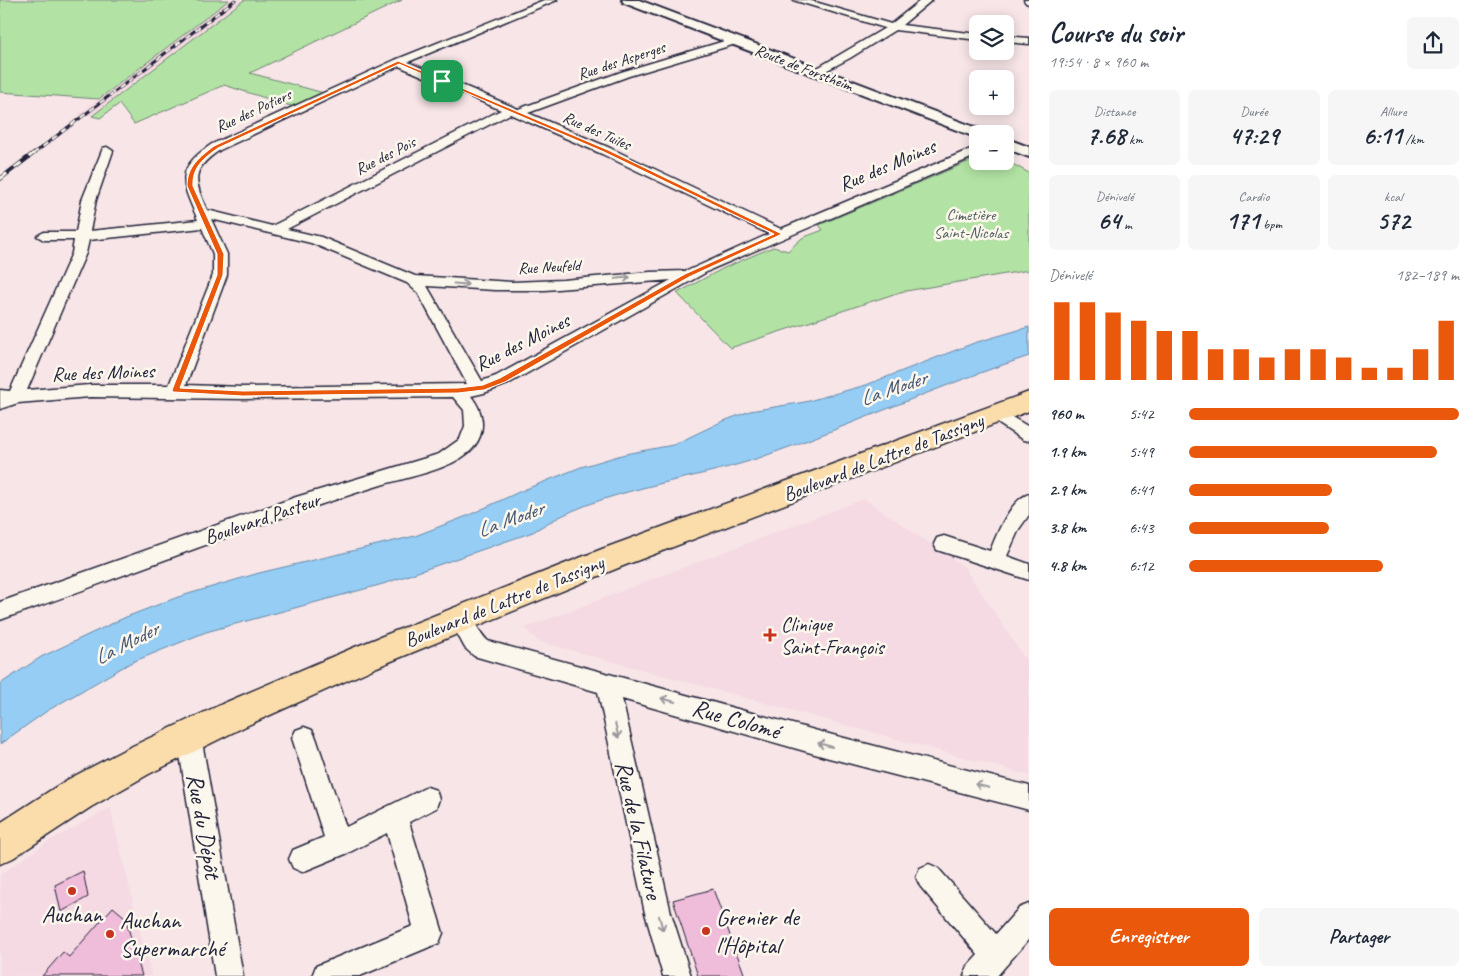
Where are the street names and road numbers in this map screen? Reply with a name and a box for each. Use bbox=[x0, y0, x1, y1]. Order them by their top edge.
street label: Rue des Asperges bbox=[575, 37, 669, 84]
street label: Route de Forstheim bbox=[752, 40, 857, 97]
street label: Rue des Potiers bbox=[212, 84, 296, 137]
street label: Rue des Tuiles bbox=[560, 107, 635, 155]
street label: Rue des Pois bbox=[352, 132, 420, 180]
street label: Rue des Moines bbox=[835, 133, 941, 197]
street label: Rue Neufeld bbox=[517, 255, 583, 279]
street label: Rue des Moines bbox=[471, 307, 575, 377]
street label: Rue des Moines bbox=[51, 358, 157, 387]
street label: Boulevard de Lattre de Tassigny bbox=[779, 407, 988, 507]
street label: Boulevard Pasteur bbox=[201, 486, 325, 550]
street label: Boulevard de Lattre de Tassigny bbox=[401, 550, 609, 653]
street label: Rue Colomé bbox=[689, 692, 787, 747]
street label: Rue de la Filature bbox=[609, 758, 670, 904]
street label: Rue du Dépôt bbox=[180, 771, 228, 883]

